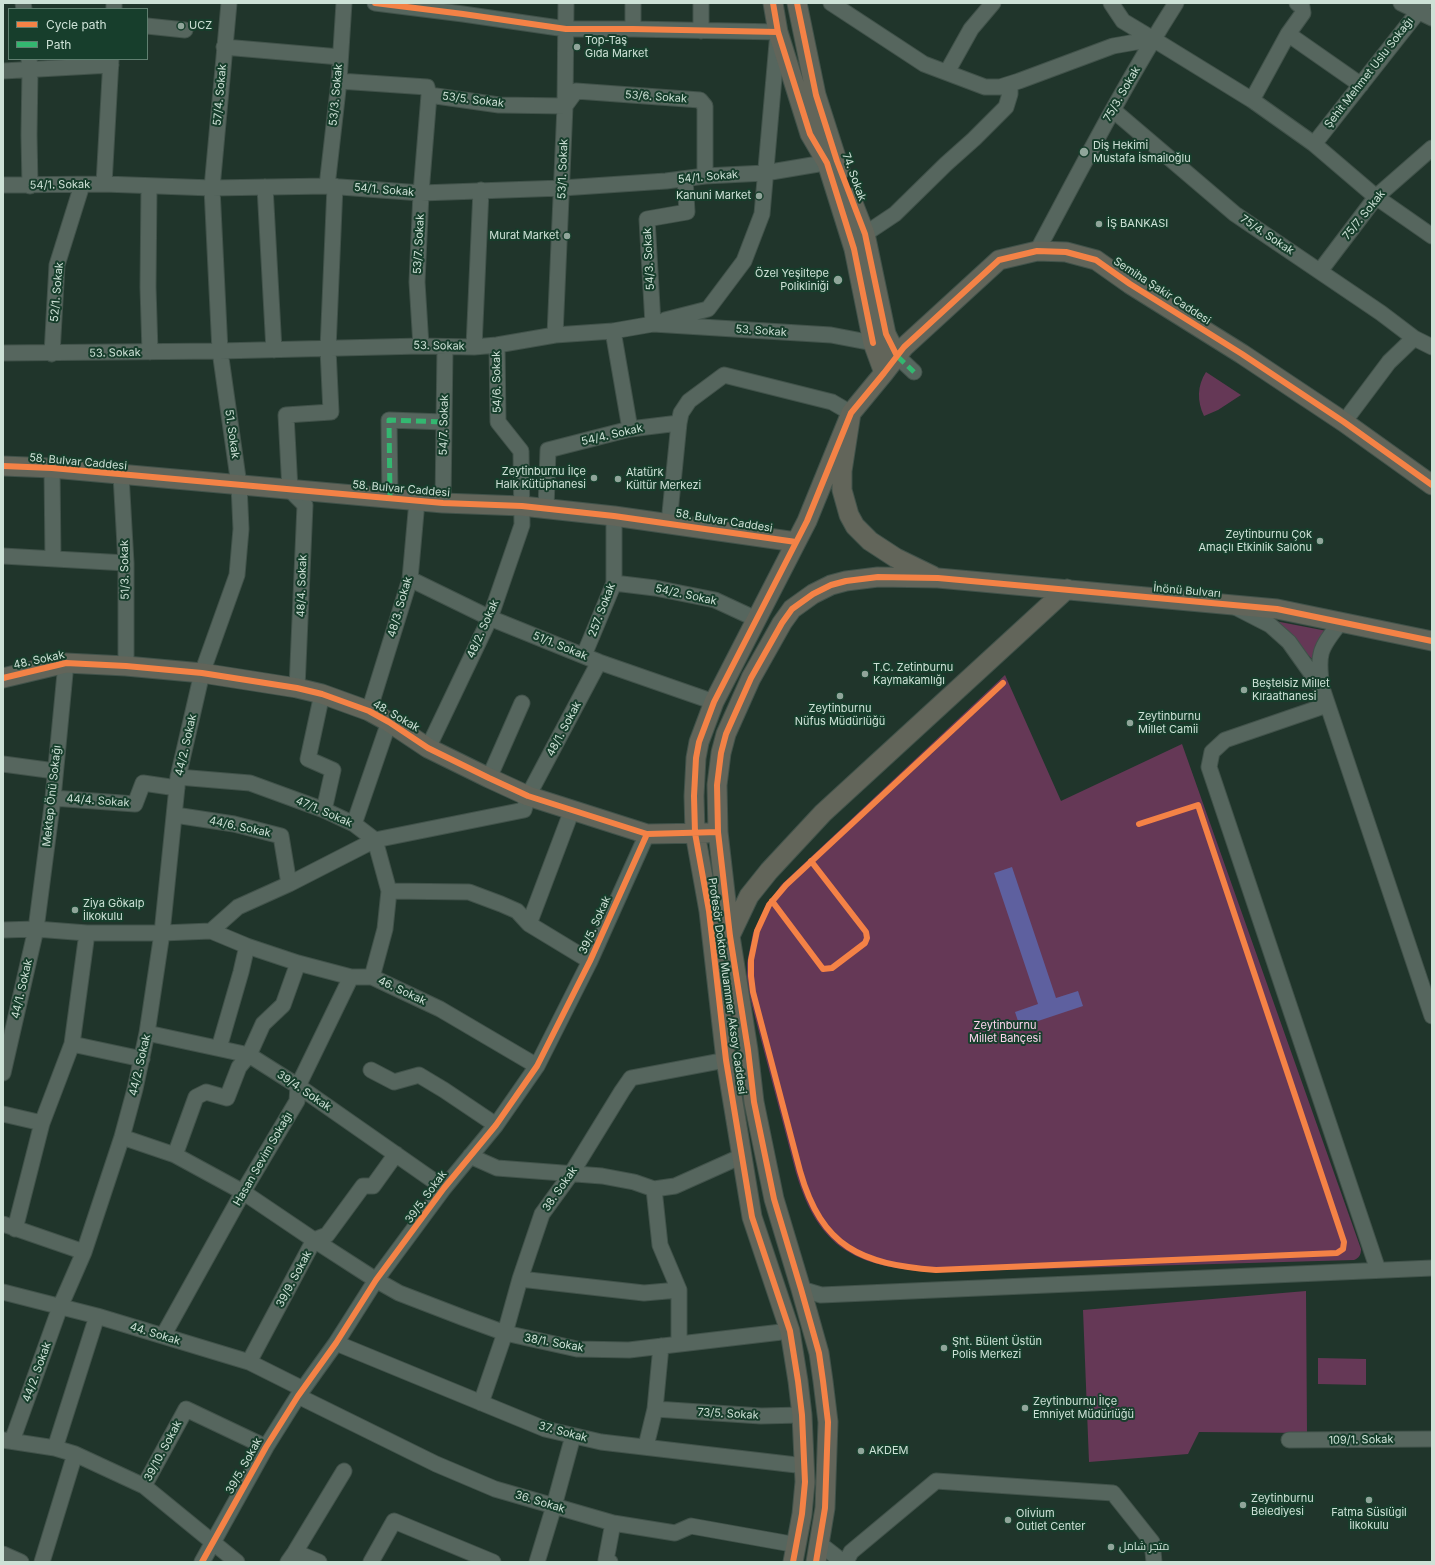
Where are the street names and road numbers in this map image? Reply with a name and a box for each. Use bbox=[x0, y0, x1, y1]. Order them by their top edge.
street label: Şehit Mehmet Uslu Sokağı bbox=[1322, 15, 1416, 131]
street label: 53/3. Sokak bbox=[327, 63, 345, 127]
street label: 57/4. Sokak bbox=[211, 64, 229, 126]
street label: 75/3. Sokak bbox=[1101, 64, 1143, 124]
street label: 53/6. Sokak bbox=[625, 88, 687, 106]
street label: 53/5. Sokak bbox=[441, 90, 505, 110]
street label: 53/1. Sokak bbox=[555, 139, 571, 199]
street label: 74. Sokak bbox=[839, 151, 869, 203]
street label: 54/1. Sokak bbox=[677, 168, 739, 186]
street label: 54/1. Sokak bbox=[30, 178, 90, 192]
street label: 54/1. Sokak bbox=[353, 181, 415, 199]
street label: 75/7. Sokak bbox=[1340, 188, 1388, 242]
street label: 75/4. Sokak bbox=[1238, 212, 1296, 258]
street label: 53/7. Sokak bbox=[411, 213, 427, 275]
street label: 54/3. Sokak bbox=[641, 227, 657, 291]
street label: Semiha Şakir Caddesi bbox=[1111, 255, 1213, 327]
street label: 52/1. Sokak bbox=[48, 262, 66, 322]
street label: 53. Sokak bbox=[735, 323, 787, 339]
street label: 53. Sokak bbox=[413, 339, 465, 353]
street label: 53. Sokak bbox=[89, 346, 141, 360]
street label: 54/6. Sokak bbox=[490, 351, 504, 413]
street label: 54/7. Sokak bbox=[437, 395, 451, 455]
street label: 51. Sokak bbox=[222, 409, 242, 459]
street label: 54/4. Sokak bbox=[580, 422, 644, 448]
street label: 58. Bulvar Caddesi bbox=[29, 451, 127, 473]
street label: 58. Bulvar Caddesi bbox=[352, 478, 450, 500]
street label: 58. Bulvar Caddesi bbox=[675, 507, 773, 535]
street label: 51/3. Sokak bbox=[118, 540, 132, 600]
street label: 48/4. Sokak bbox=[294, 554, 310, 618]
street label: 48/3. Sokak bbox=[385, 575, 415, 639]
street label: 257. Sokak bbox=[586, 581, 618, 639]
street label: İnönü Bulvarı bbox=[1153, 581, 1221, 601]
street label: 54/2. Sokak bbox=[654, 582, 718, 608]
street label: 48/2. Sokak bbox=[464, 598, 502, 660]
street label: 51/1. Sokak bbox=[531, 629, 589, 663]
street label: 48. Sokak bbox=[12, 648, 66, 672]
street label: 48. Sokak bbox=[370, 697, 422, 735]
street label: 48/1. Sokak bbox=[544, 699, 584, 759]
street label: 44/2. Sokak bbox=[172, 713, 200, 777]
street label: Mektep Önü Sokağı bbox=[40, 745, 64, 847]
street label: 44/4. Sokak bbox=[66, 792, 130, 810]
street label: 47/1. Sokak bbox=[294, 794, 354, 830]
street label: 44/6. Sokak bbox=[208, 814, 272, 840]
street label: Profesör Doktor Muammer Aksoy Caddesi bbox=[705, 877, 749, 1095]
street label: 39/5. Sokak bbox=[576, 894, 614, 956]
street label: 44/1. Sokak bbox=[9, 958, 35, 1020]
street label: 46. Sokak bbox=[376, 974, 428, 1008]
street label: 44/2. Sokak bbox=[126, 1033, 154, 1097]
street label: 39/4. Sokak bbox=[274, 1068, 334, 1114]
street label: Hasan Sevim Sokağı bbox=[231, 1110, 295, 1208]
street label: 38. Sokak bbox=[540, 1164, 580, 1214]
street label: 39/5. Sokak bbox=[402, 1168, 450, 1226]
street label: 39/9. Sokak bbox=[274, 1248, 314, 1310]
street label: 44. Sokak bbox=[128, 1320, 182, 1348]
street label: 38/1. Sokak bbox=[523, 1331, 585, 1355]
street label: 44/2. Sokak bbox=[20, 1340, 54, 1404]
street label: 73/5. Sokak bbox=[697, 1406, 759, 1422]
street label: 39/10. Sokak bbox=[141, 1418, 185, 1484]
street label: 37. Sokak bbox=[537, 1419, 589, 1445]
street label: 109/1. Sokak bbox=[1328, 1433, 1394, 1447]
street label: 39/5. Sokak bbox=[223, 1436, 265, 1496]
street label: 36. Sokak bbox=[513, 1488, 567, 1516]

